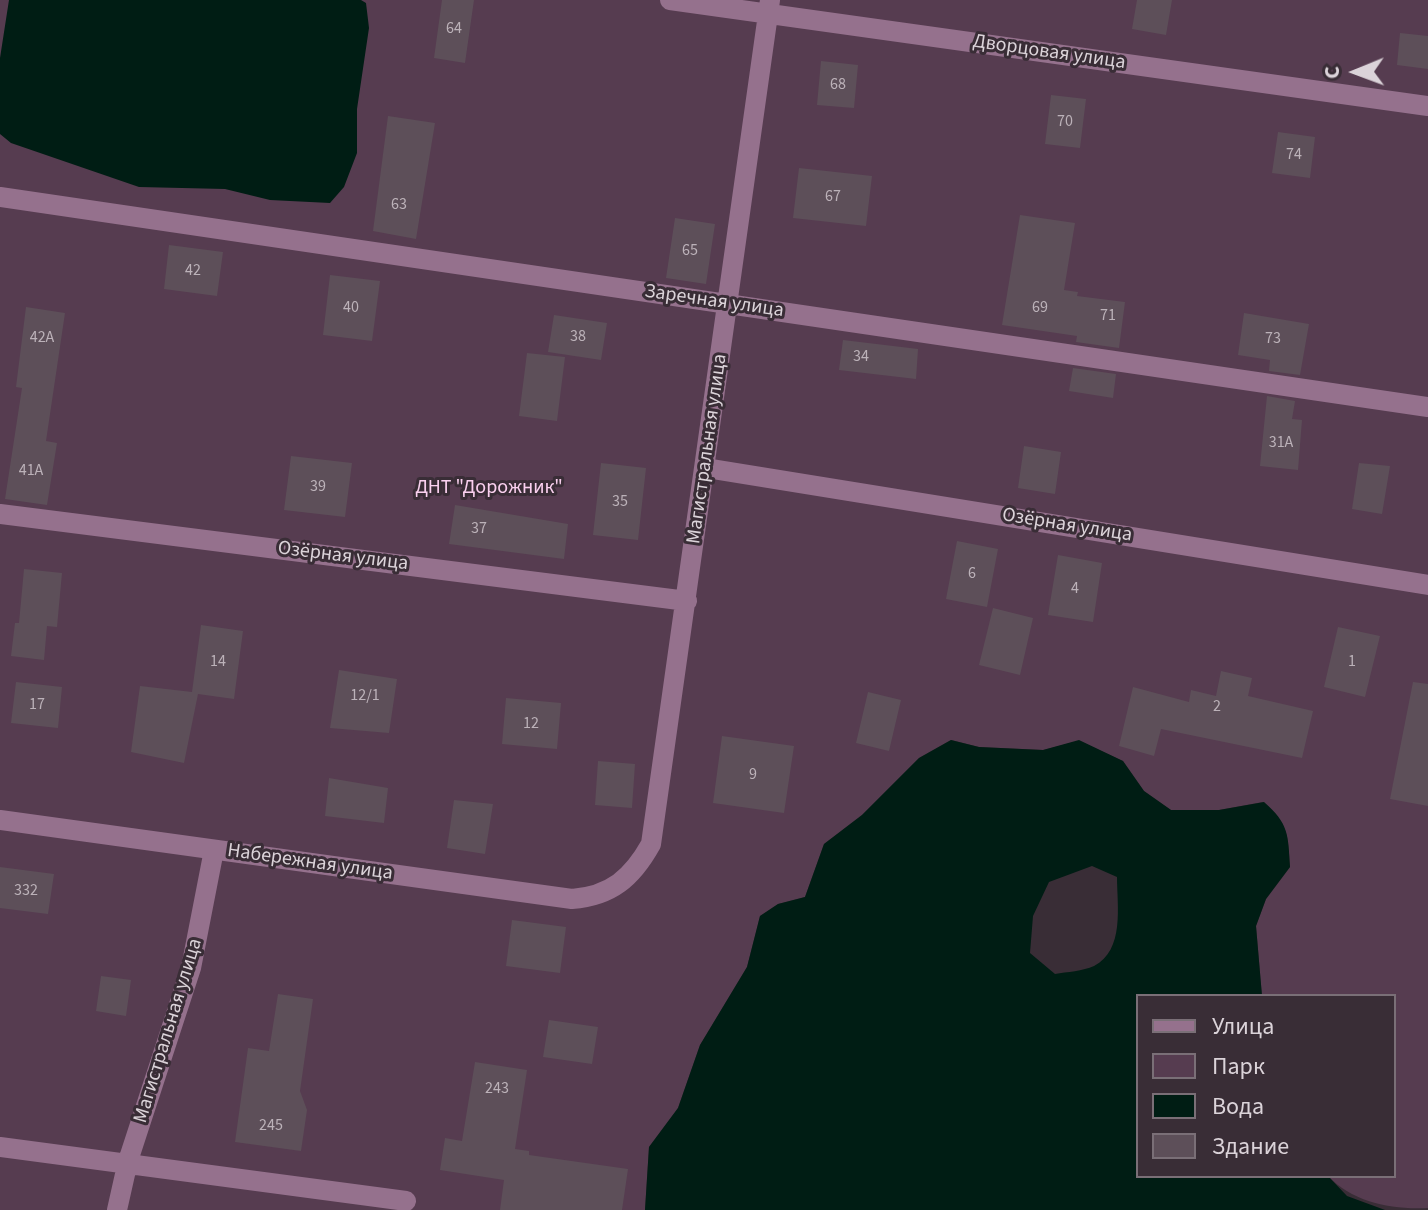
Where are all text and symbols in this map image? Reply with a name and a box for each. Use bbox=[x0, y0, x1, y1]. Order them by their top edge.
house number: 64 bbox=[446, 19, 462, 39]
street label: Дворцовая улица bbox=[971, 30, 1127, 76]
north arrow bbox=[1316, 32, 1396, 112]
text: С bbox=[1316, 66, 1348, 79]
house number: 68 bbox=[830, 75, 846, 95]
house number: 70 bbox=[1057, 112, 1073, 132]
house number: 74 bbox=[1286, 145, 1302, 165]
house number: 67 bbox=[825, 187, 841, 207]
house number: 63 bbox=[391, 195, 407, 215]
house number: 65 bbox=[682, 241, 698, 261]
house number: 42 bbox=[185, 261, 201, 281]
street label: Заречная улица bbox=[643, 280, 785, 324]
house number: 40 bbox=[343, 298, 359, 318]
house number: 69 bbox=[1032, 298, 1048, 318]
house number: 71 bbox=[1100, 306, 1116, 326]
house number: 38 bbox=[570, 327, 586, 347]
house number: 42А bbox=[30, 328, 54, 348]
house number: 73 bbox=[1265, 329, 1281, 349]
house number: 34 bbox=[853, 347, 869, 367]
street label: Магистральная улица bbox=[683, 352, 733, 546]
house number: 31А bbox=[1269, 433, 1293, 453]
house number: 41А bbox=[19, 461, 43, 481]
house number: 39 bbox=[310, 477, 326, 497]
park label: ДНТ "Дорожник" bbox=[415, 477, 563, 501]
house number: 35 bbox=[612, 492, 628, 512]
street label: Озёрная улица bbox=[1000, 504, 1134, 548]
house number: 37 bbox=[471, 519, 487, 539]
street label: Озёрная улица bbox=[276, 537, 410, 577]
house number: 6 bbox=[968, 564, 976, 584]
house number: 4 bbox=[1071, 579, 1079, 599]
house number: 14 bbox=[210, 652, 226, 672]
house number: 1 bbox=[1348, 652, 1356, 672]
house number: 12/1 bbox=[350, 686, 380, 706]
house number: 17 bbox=[29, 695, 45, 715]
house number: 2 bbox=[1213, 697, 1221, 717]
house number: 12 bbox=[523, 714, 539, 734]
house number: 9 bbox=[749, 765, 757, 785]
street label: Набережная улица bbox=[226, 840, 394, 886]
house number: 332 bbox=[14, 881, 38, 901]
street label: Магистральная улица bbox=[130, 936, 208, 1126]
legend bbox=[1136, 994, 1396, 1178]
text: Улица bbox=[1212, 1009, 1274, 1044]
text: Парк bbox=[1212, 1049, 1265, 1084]
house number: 243 bbox=[485, 1079, 509, 1099]
text: Вода bbox=[1212, 1089, 1264, 1124]
house number: 245 bbox=[259, 1116, 283, 1136]
text: Здание bbox=[1212, 1129, 1289, 1164]

